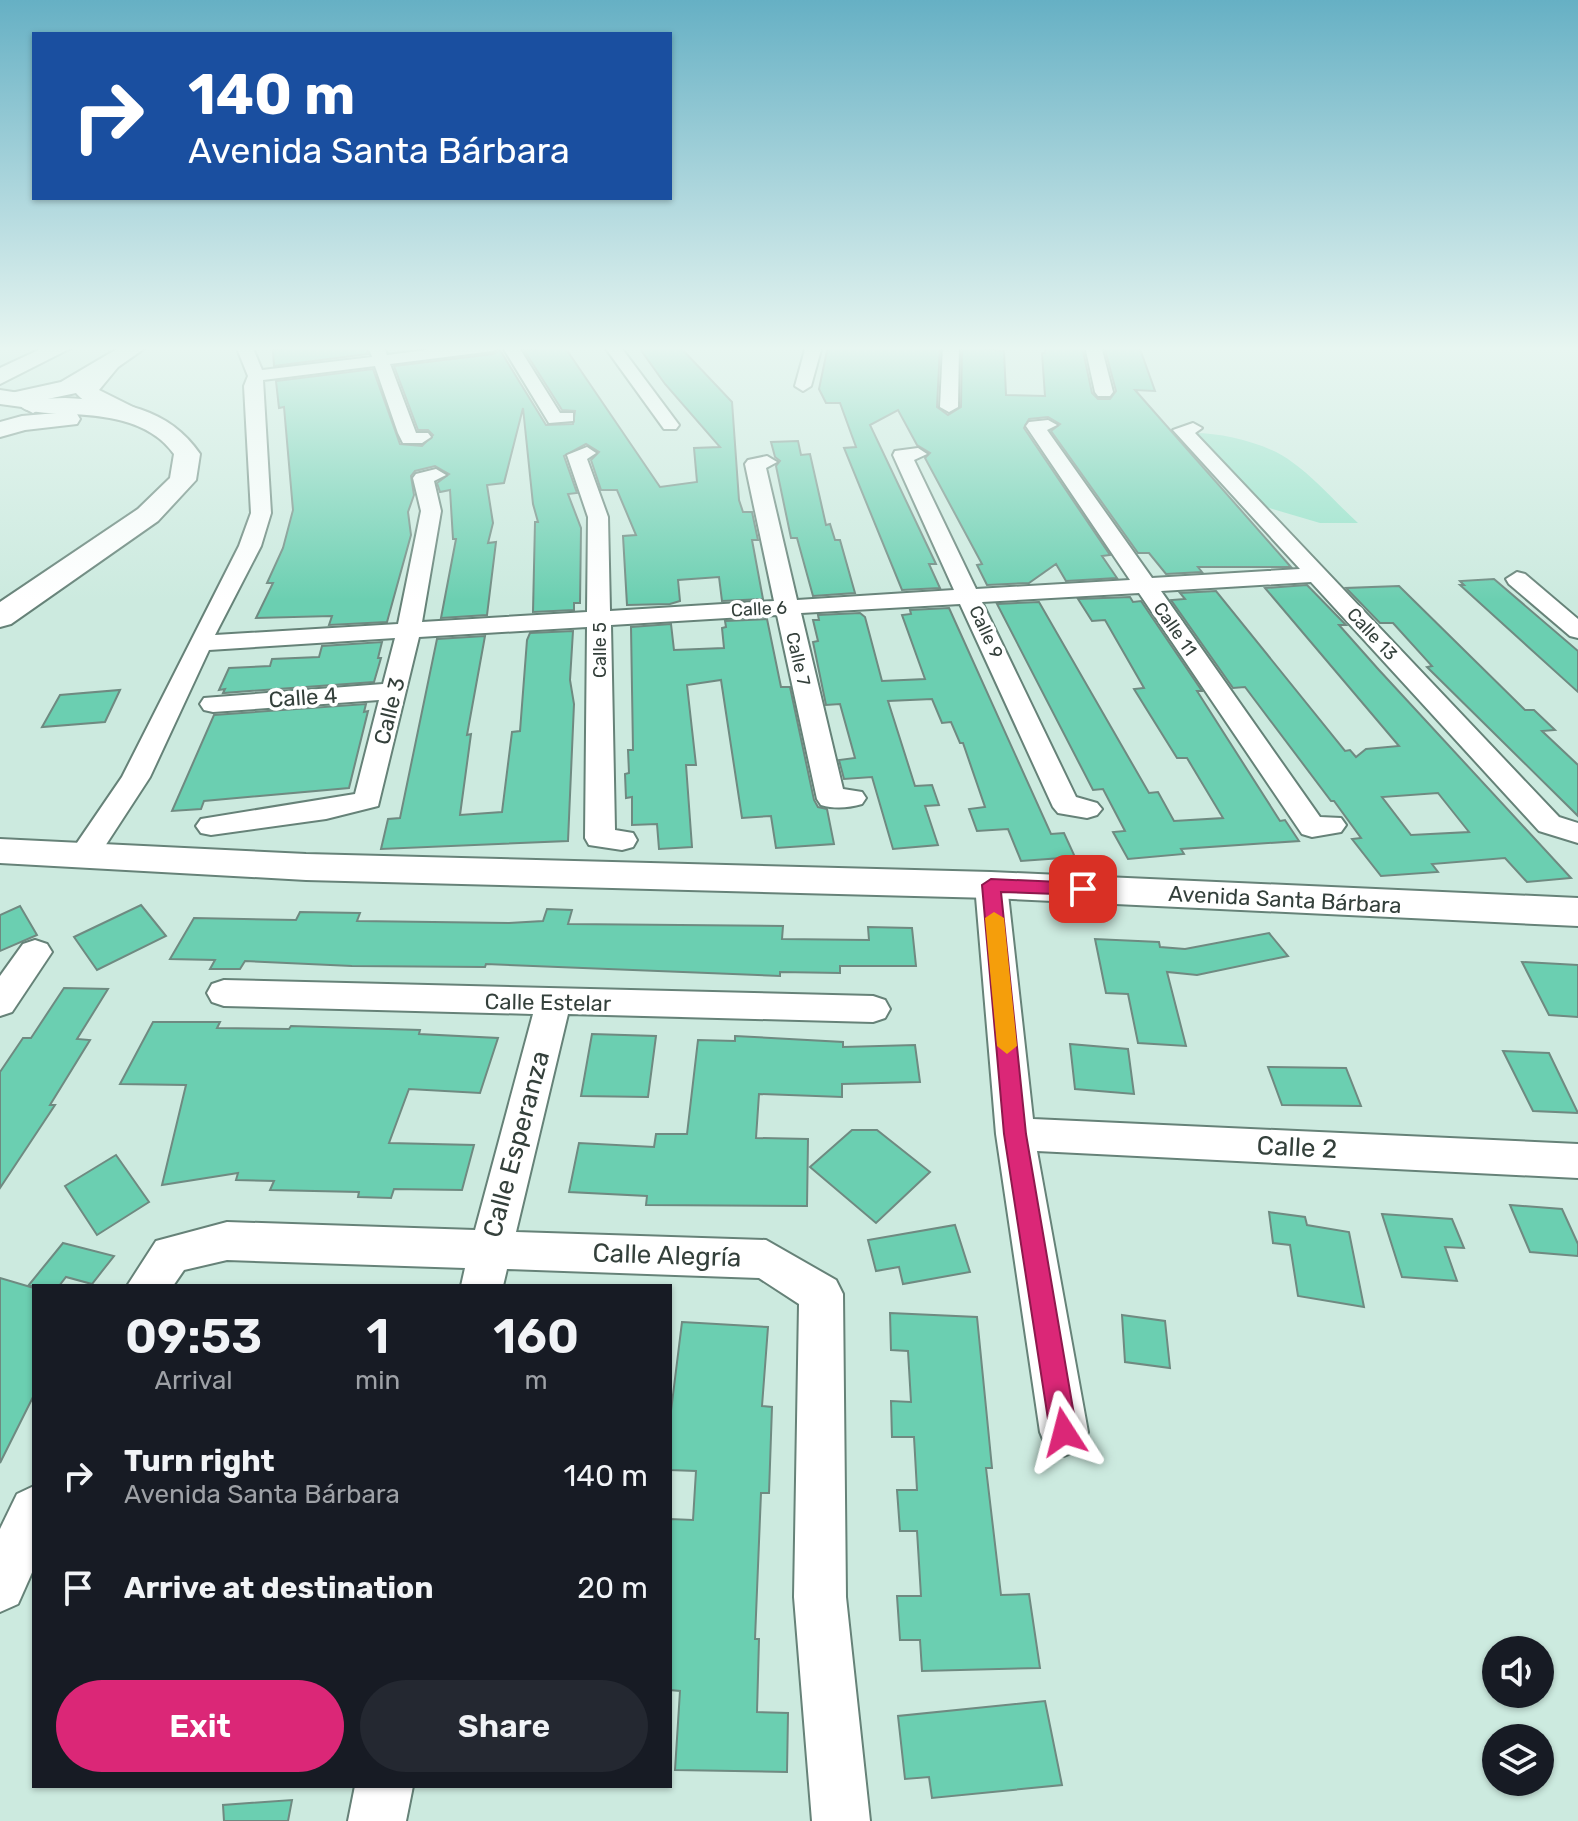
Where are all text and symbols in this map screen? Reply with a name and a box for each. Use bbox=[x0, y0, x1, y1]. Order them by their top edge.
text: 140 m bbox=[188, 62, 355, 128]
icon: right bbox=[56, 64, 160, 168]
text: Avenida Santa Bárbara bbox=[188, 129, 570, 172]
street label: Calle 6 bbox=[730, 597, 788, 621]
street label: Calle 11 bbox=[1149, 598, 1201, 660]
street label: Calle 9 bbox=[964, 602, 1008, 662]
street label: Calle 13 bbox=[1342, 603, 1402, 665]
street label: Calle 5 bbox=[589, 622, 611, 678]
street label: Calle 7 bbox=[781, 630, 815, 688]
street label: Calle 3 bbox=[368, 675, 411, 748]
street label: Calle 4 bbox=[268, 682, 338, 713]
pin bbox=[1049, 855, 1117, 923]
icon: arrive bbox=[1061, 867, 1105, 911]
street label: Avenida Santa Bárbara bbox=[1168, 880, 1402, 919]
street label: Calle Estelar bbox=[485, 988, 612, 1017]
street label: Calle Esperanza bbox=[477, 1048, 556, 1241]
street label: Calle 2 bbox=[1256, 1130, 1338, 1165]
street label: Calle Alegría bbox=[592, 1237, 742, 1274]
text: 09:53 bbox=[125, 1308, 262, 1365]
text: 1 bbox=[366, 1308, 389, 1365]
text: 160 bbox=[493, 1308, 579, 1365]
text: Arrival bbox=[155, 1365, 233, 1396]
text: min bbox=[355, 1365, 400, 1396]
text: m bbox=[525, 1365, 548, 1396]
position arrow bbox=[1022, 1390, 1106, 1474]
text: Turn right bbox=[124, 1443, 275, 1479]
icon: right bbox=[56, 1454, 100, 1498]
text: 140 m bbox=[563, 1458, 648, 1494]
text: Avenida Santa Bárbara bbox=[124, 1479, 400, 1510]
icon: arrive bbox=[56, 1566, 100, 1610]
text: Arrive at destination bbox=[124, 1570, 434, 1606]
text: 20 m bbox=[577, 1570, 648, 1606]
map controls bbox=[1482, 1636, 1554, 1796]
button: sound bbox=[1482, 1636, 1554, 1708]
button: Exit bbox=[56, 1680, 344, 1772]
button: Share bbox=[360, 1680, 648, 1772]
button: layers bbox=[1482, 1724, 1554, 1796]

